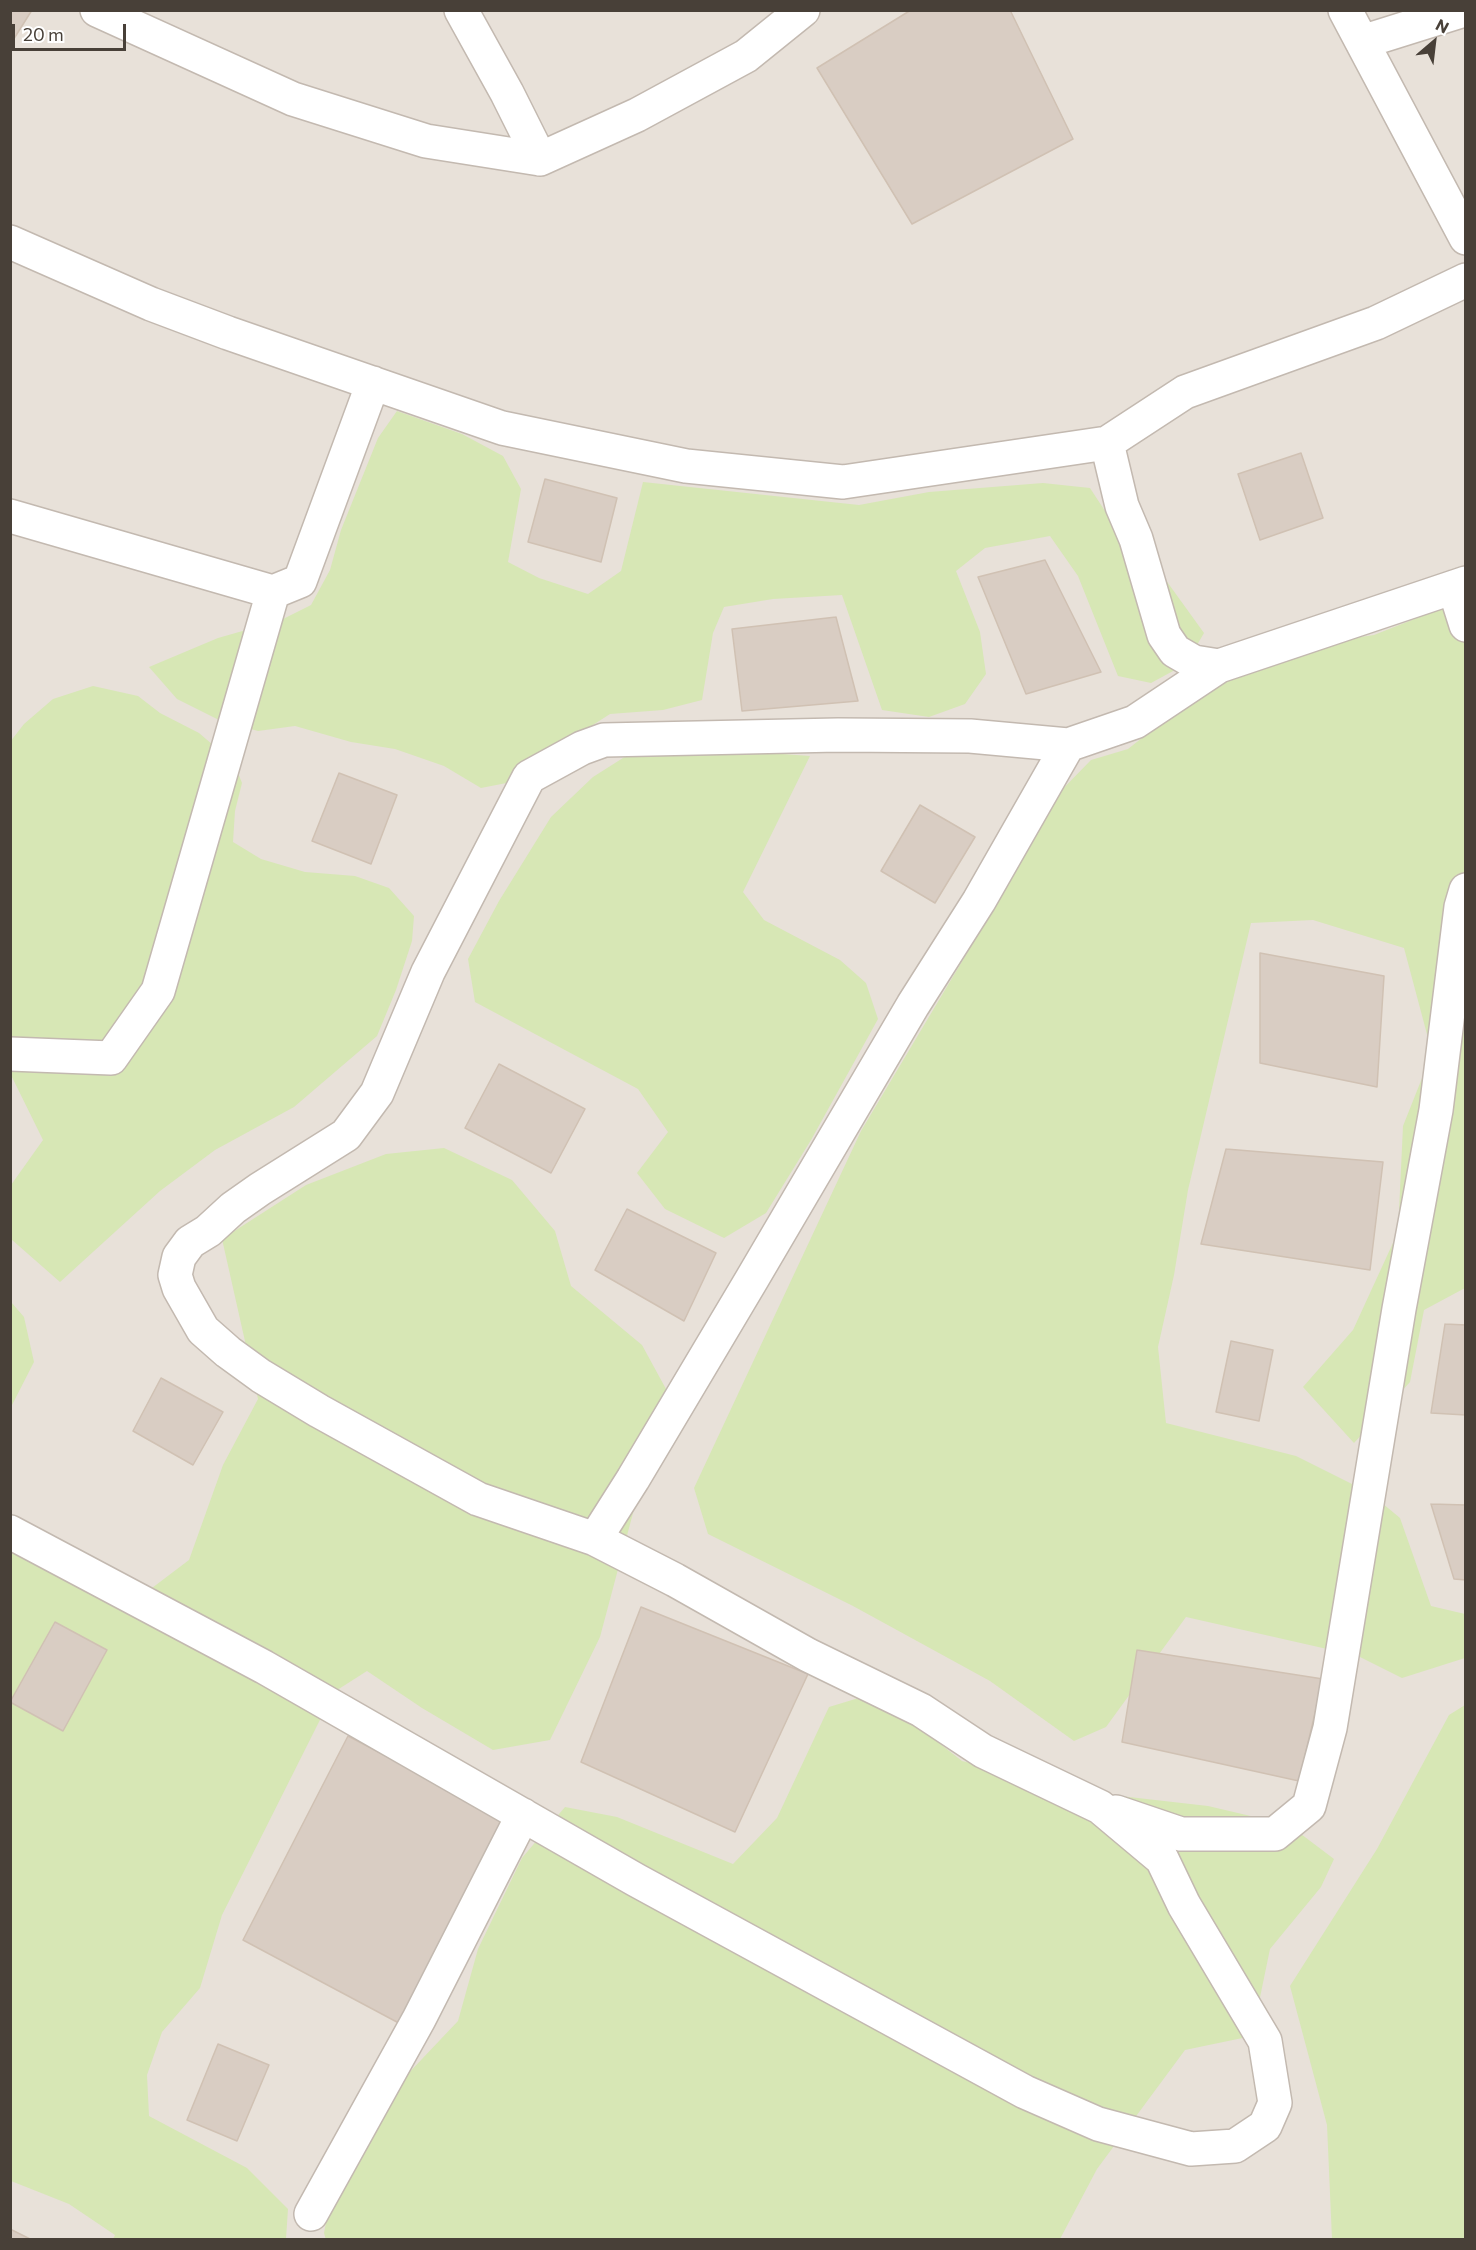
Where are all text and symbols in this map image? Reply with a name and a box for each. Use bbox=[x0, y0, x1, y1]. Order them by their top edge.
scale bar bbox=[15, 12, 129, 50]
north arrow bbox=[1404, 12, 1464, 72]
text: N bbox=[1433, 14, 1452, 37]
text: 20 m bbox=[23, 23, 64, 45]

